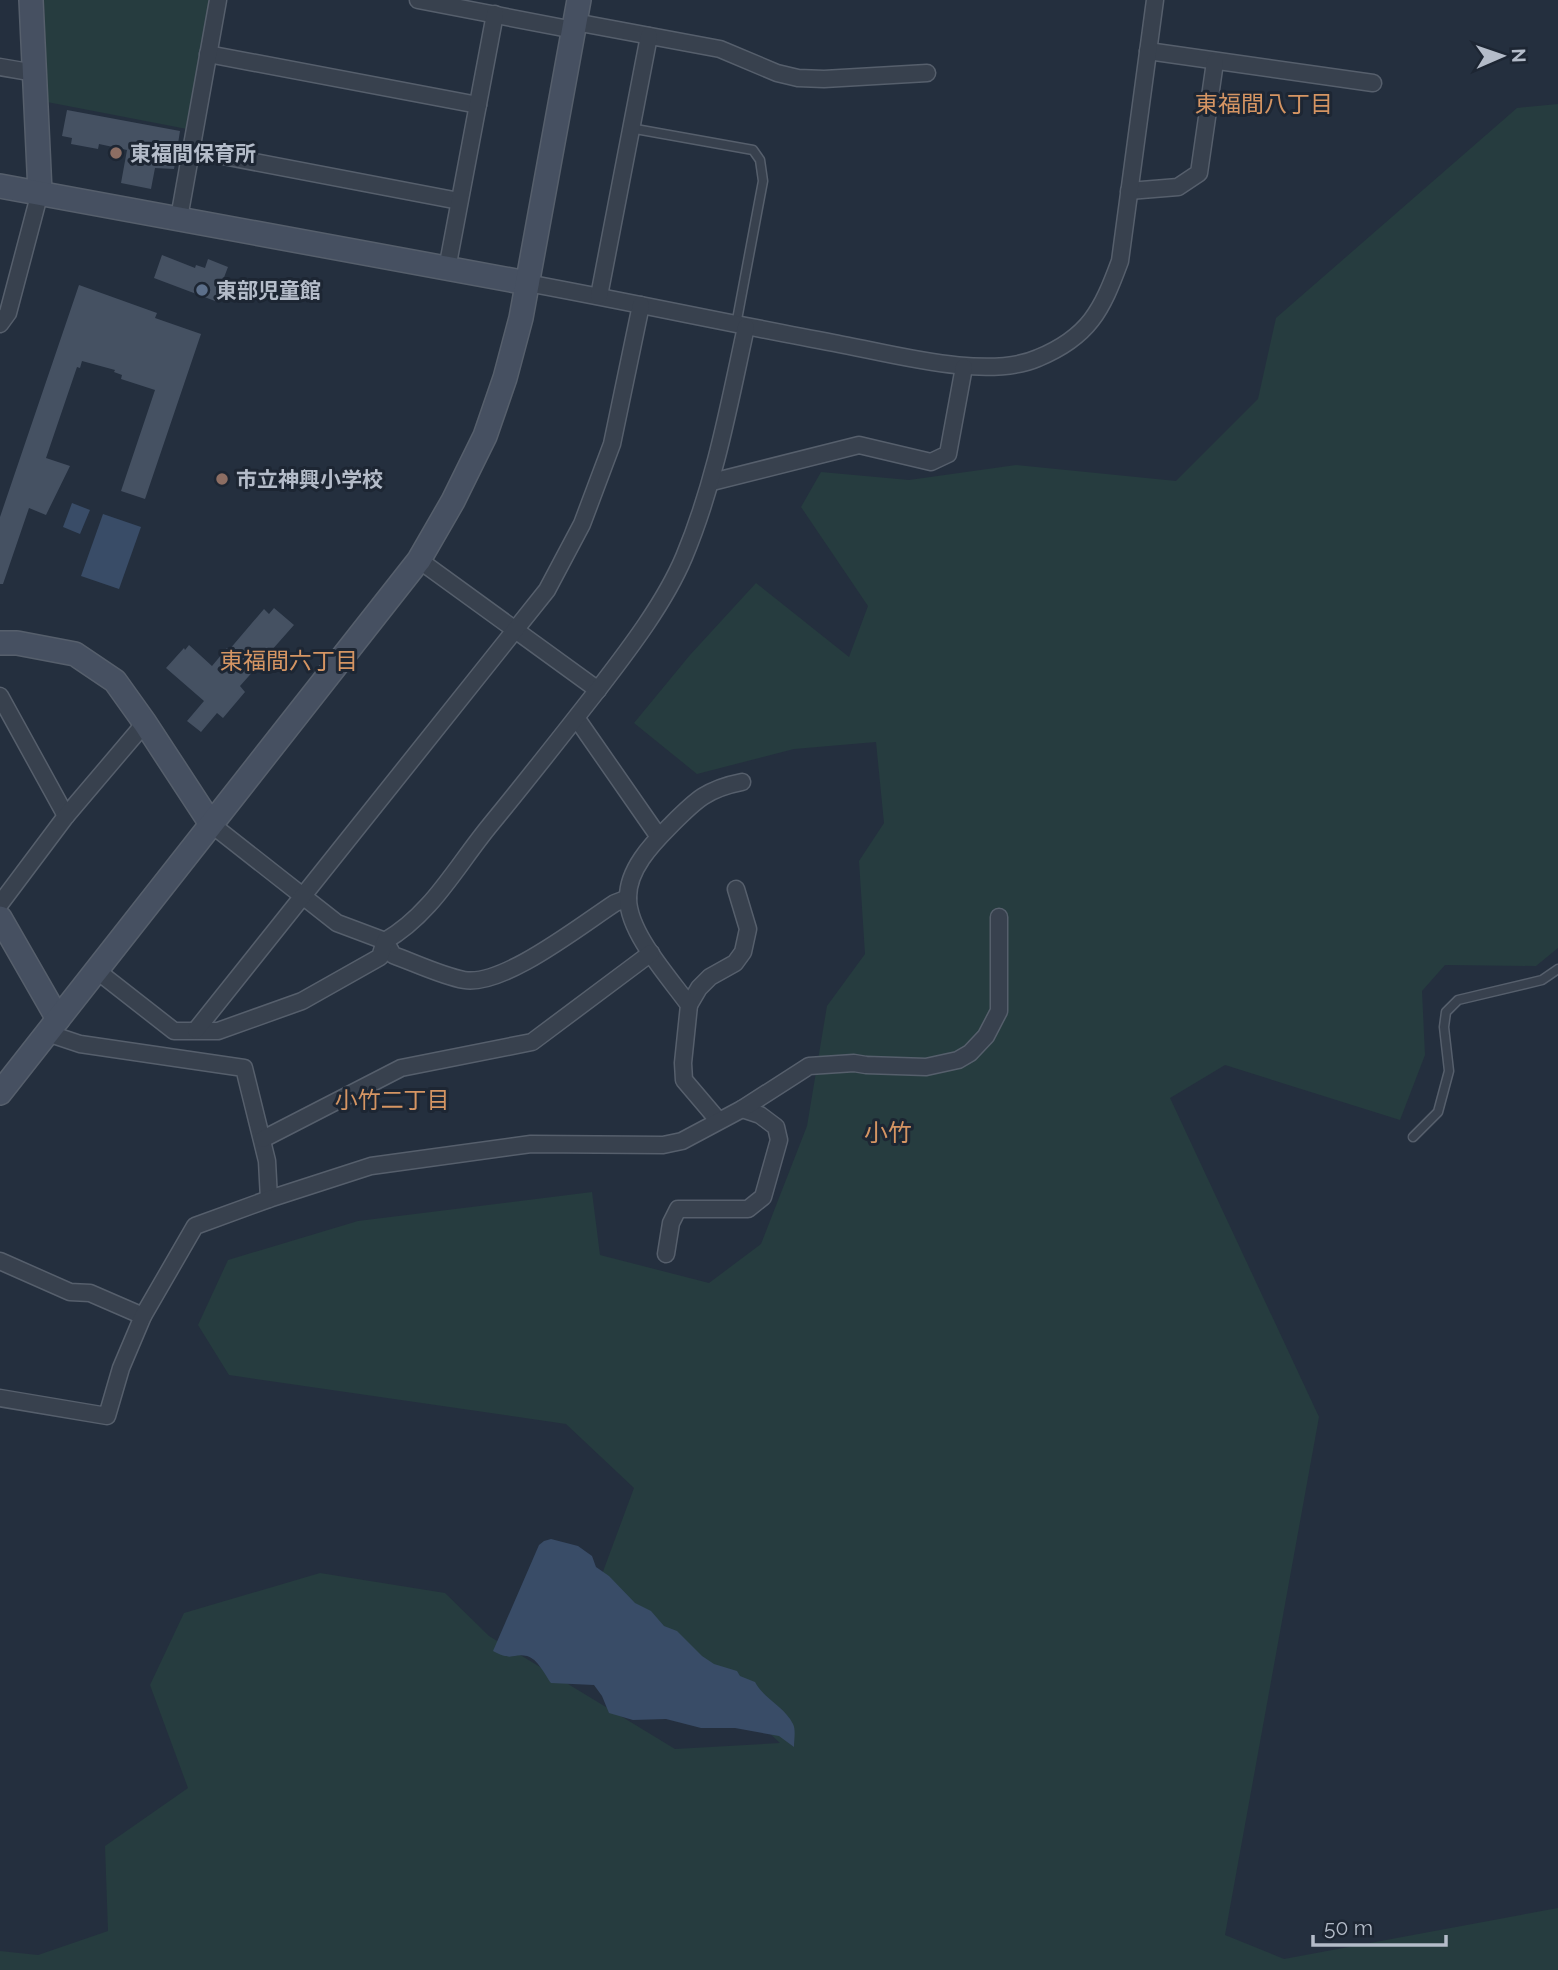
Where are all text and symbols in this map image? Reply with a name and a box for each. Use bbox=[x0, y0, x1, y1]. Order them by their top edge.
north arrow bbox=[1467, 21, 1537, 91]
text: N bbox=[1508, 48, 1530, 63]
district label: 東福間八丁目 bbox=[1195, 90, 1333, 117]
place label: 東福間保育所 bbox=[130, 141, 256, 166]
marker: 東福間保育所 bbox=[108, 145, 124, 161]
place label: 東部児童館 bbox=[216, 278, 321, 303]
marker: 東部児童館 bbox=[194, 282, 210, 298]
place label: 市立神興小学校 bbox=[236, 467, 383, 492]
marker: 市立神興小学校 bbox=[214, 471, 230, 487]
district label: 東福間六丁目 bbox=[220, 647, 358, 674]
district label: 小竹二丁目 bbox=[335, 1086, 450, 1113]
district label: 小竹 bbox=[864, 1118, 912, 1147]
scale bar bbox=[1313, 1904, 1446, 1948]
text: 50 m bbox=[1324, 1915, 1373, 1940]

